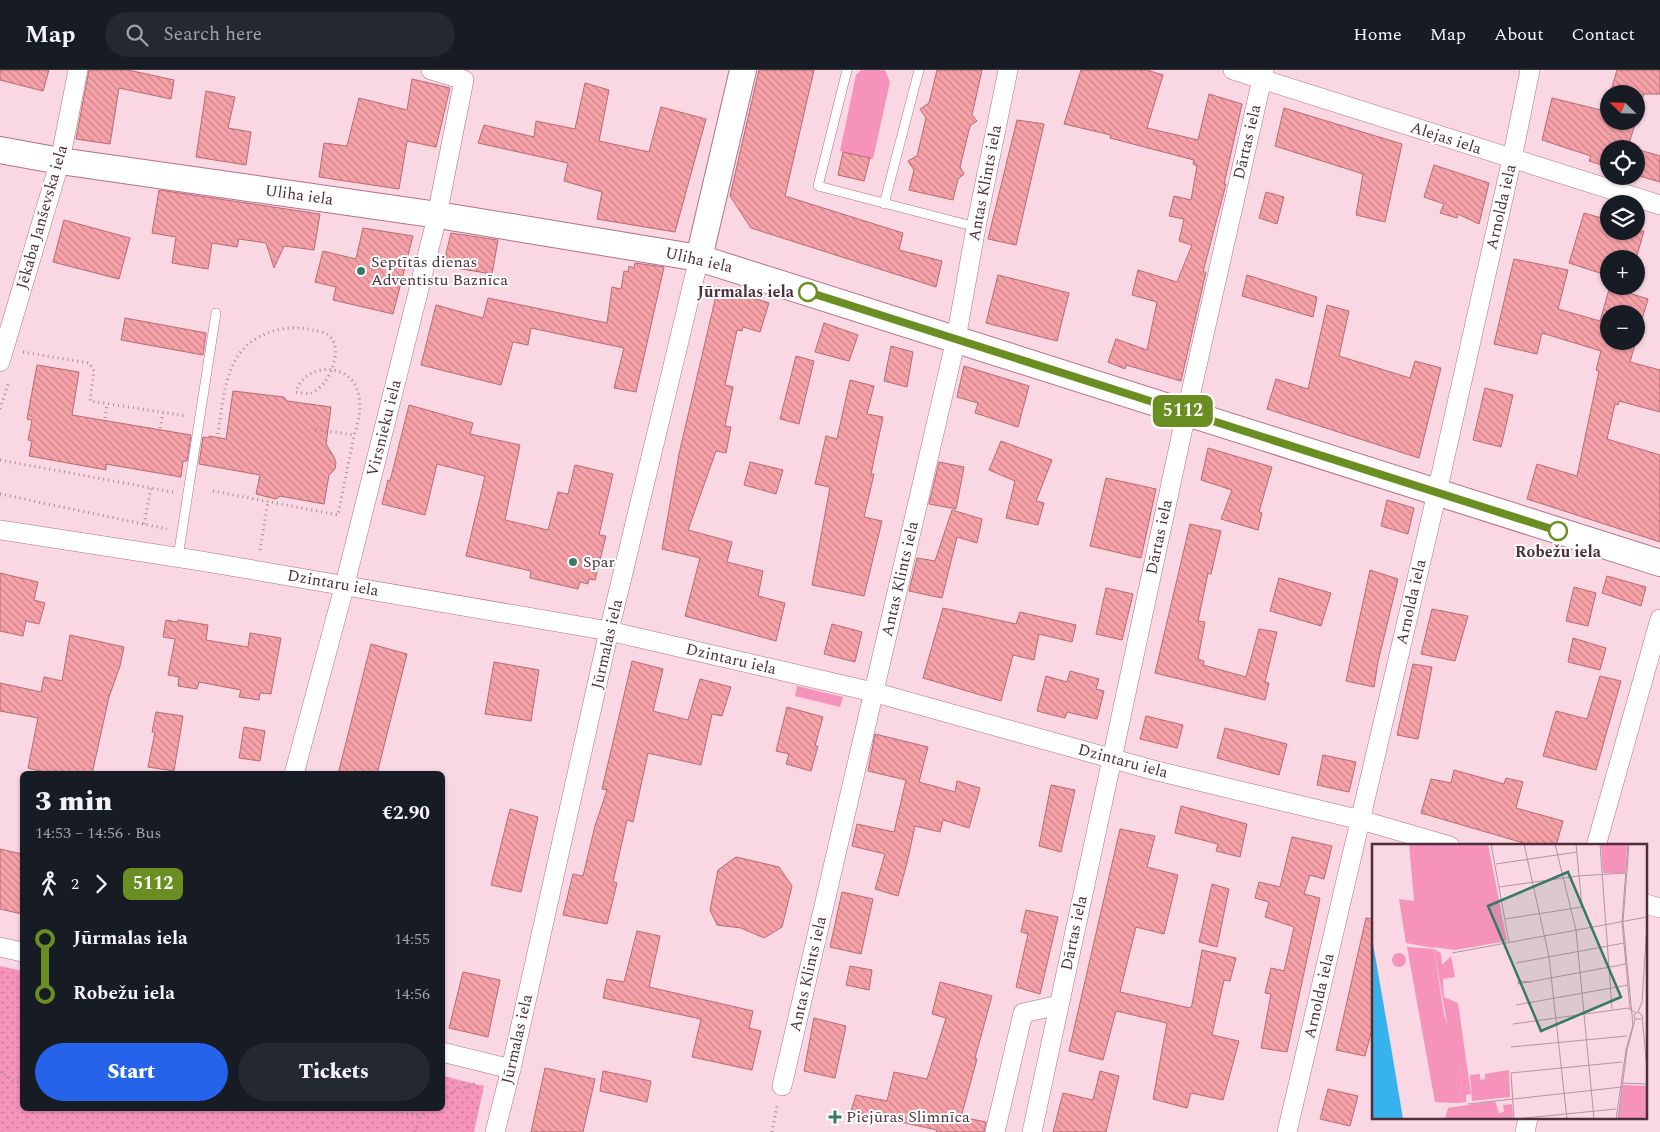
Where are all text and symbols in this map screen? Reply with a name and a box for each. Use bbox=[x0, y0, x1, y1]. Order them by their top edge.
search box bbox=[105, 12, 455, 57]
text: Map bbox=[25, 17, 75, 53]
text: Search here bbox=[163, 20, 262, 49]
icon: search bbox=[123, 21, 151, 49]
text: Home bbox=[1353, 21, 1402, 48]
text: Map bbox=[1430, 21, 1466, 48]
text: About bbox=[1494, 21, 1544, 48]
text: Contact bbox=[1572, 21, 1635, 48]
north arrow bbox=[1600, 85, 1645, 130]
map controls bbox=[1600, 85, 1645, 350]
street label: Dārtas iela bbox=[1227, 102, 1267, 182]
street label: Alejas iela bbox=[1407, 115, 1485, 161]
street label: Antas Klints iela bbox=[962, 123, 1008, 243]
button: locate bbox=[1600, 140, 1645, 185]
street label: Jēkaba Janševska iela bbox=[10, 142, 74, 292]
street label: Arnolda iela bbox=[1480, 162, 1523, 252]
street label: Uliha iela bbox=[263, 178, 335, 212]
button: layers bbox=[1600, 195, 1645, 240]
street label: Uliha iela bbox=[663, 241, 735, 279]
place label: Septītās dienas Adventistu Baznīca bbox=[371, 250, 508, 292]
button: + bbox=[1600, 250, 1645, 295]
marker: Septītās dienas Adventistu Baznīca bbox=[355, 265, 367, 277]
place label: Jūrmalas iela bbox=[697, 280, 795, 304]
marker: Jūrmalas iela bbox=[798, 282, 818, 302]
button: − bbox=[1600, 305, 1645, 350]
street label: Virsnieku iela bbox=[360, 377, 408, 479]
line badge: 5112 bbox=[1148, 395, 1218, 427]
text: 5112 bbox=[1163, 397, 1203, 424]
street label: Dārtas iela bbox=[1139, 497, 1179, 577]
street label: Antas Klints iela bbox=[875, 519, 925, 639]
marker: Robežu iela bbox=[1548, 521, 1568, 541]
place label: Robežu iela bbox=[1515, 540, 1602, 564]
place label: Spar bbox=[583, 550, 615, 574]
marker: Spar bbox=[567, 556, 579, 568]
street label: Arnolda iela bbox=[1390, 557, 1433, 647]
street label: Dzintaru iela bbox=[285, 563, 381, 603]
street label: Jūrmalas iela bbox=[585, 597, 629, 691]
street label: Dzintaru iela bbox=[683, 637, 779, 681]
street label: Dzintaru iela bbox=[1075, 737, 1171, 785]
text: 3 min bbox=[35, 780, 112, 823]
text: €2.90 bbox=[382, 799, 430, 828]
text: 14:53 – 14:56 · Bus bbox=[35, 821, 161, 845]
inset map bbox=[1372, 844, 1648, 1120]
icon: walk bbox=[35, 870, 63, 898]
icon: forward bbox=[87, 870, 115, 898]
text: 5112 bbox=[133, 870, 173, 897]
text: 2 bbox=[71, 872, 79, 896]
street label: Dārtas iela bbox=[1054, 893, 1094, 973]
street label: Antas Klints iela bbox=[783, 914, 833, 1034]
text: Jūrmalas iela bbox=[73, 924, 188, 953]
text: 14:55 bbox=[394, 927, 430, 951]
street label: Arnolda iela bbox=[1298, 951, 1341, 1041]
text: Robežu iela bbox=[73, 979, 175, 1008]
text: 14:56 bbox=[394, 982, 430, 1006]
street label: Jūrmalas iela bbox=[495, 992, 539, 1086]
button: Start bbox=[35, 1043, 228, 1101]
button: Tickets bbox=[238, 1043, 430, 1101]
place label: Piejūras Slimnīca bbox=[846, 1105, 970, 1129]
marker: Piejūras Slimnīca bbox=[828, 1110, 842, 1124]

